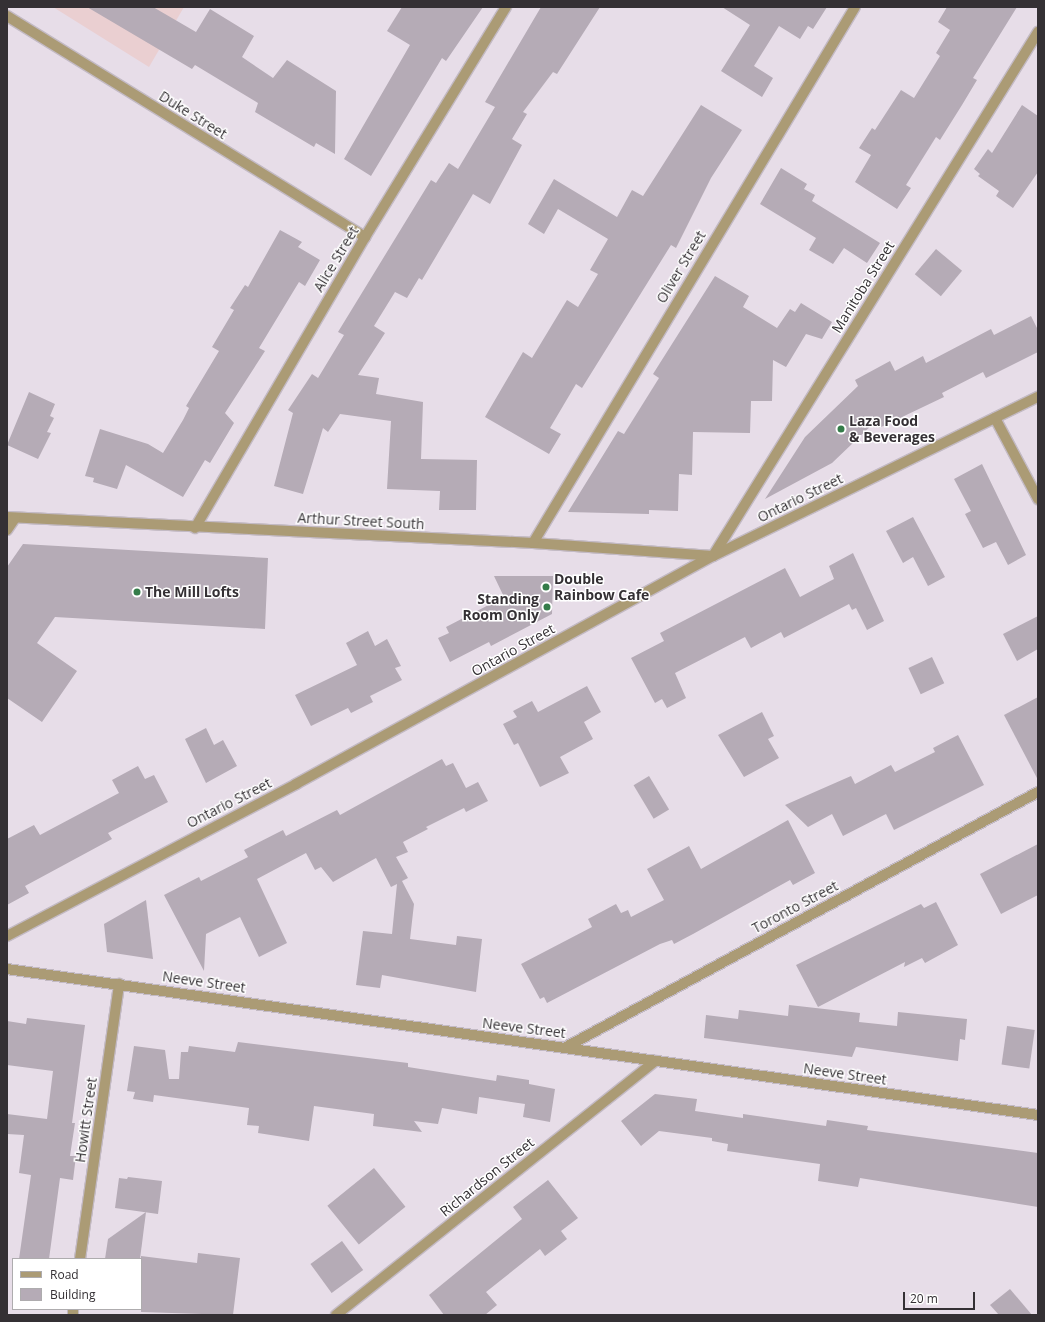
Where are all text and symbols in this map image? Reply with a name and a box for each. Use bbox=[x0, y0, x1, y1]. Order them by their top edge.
street label: Duke Street bbox=[156, 88, 230, 142]
street label: Alice Street bbox=[310, 223, 362, 295]
street label: Oliver Street bbox=[653, 228, 709, 306]
street label: Manitoba Street bbox=[828, 238, 898, 336]
place label: Laza Food & Beverages bbox=[849, 413, 935, 446]
marker: Laza Food & Beverages bbox=[836, 424, 846, 434]
street label: Ontario Street bbox=[755, 470, 845, 526]
street label: Arthur Street South bbox=[297, 509, 425, 533]
place label: Double Rainbow Cafe bbox=[554, 571, 649, 604]
marker: Double Rainbow Cafe bbox=[541, 582, 551, 592]
place label: The Mill Lofts bbox=[145, 584, 239, 600]
marker: The Mill Lofts bbox=[132, 587, 142, 597]
place label: Standing Room Only bbox=[462, 591, 539, 624]
marker: Standing Room Only bbox=[542, 602, 552, 612]
street label: Ontario Street bbox=[468, 620, 558, 680]
street label: Ontario Street bbox=[184, 774, 274, 832]
street label: Toronto Street bbox=[749, 877, 841, 937]
street label: Neeve Street bbox=[161, 968, 247, 996]
street label: Neeve Street bbox=[481, 1015, 567, 1041]
street label: Neeve Street bbox=[802, 1060, 888, 1088]
street label: Howitt Street bbox=[72, 1076, 100, 1164]
street label: Richardson Street bbox=[437, 1134, 537, 1220]
legend bbox=[12, 1258, 142, 1310]
text: Road bbox=[50, 1266, 79, 1283]
scale bar bbox=[905, 1284, 977, 1310]
text: Building bbox=[50, 1286, 95, 1303]
text: 20 m bbox=[910, 1290, 938, 1307]

